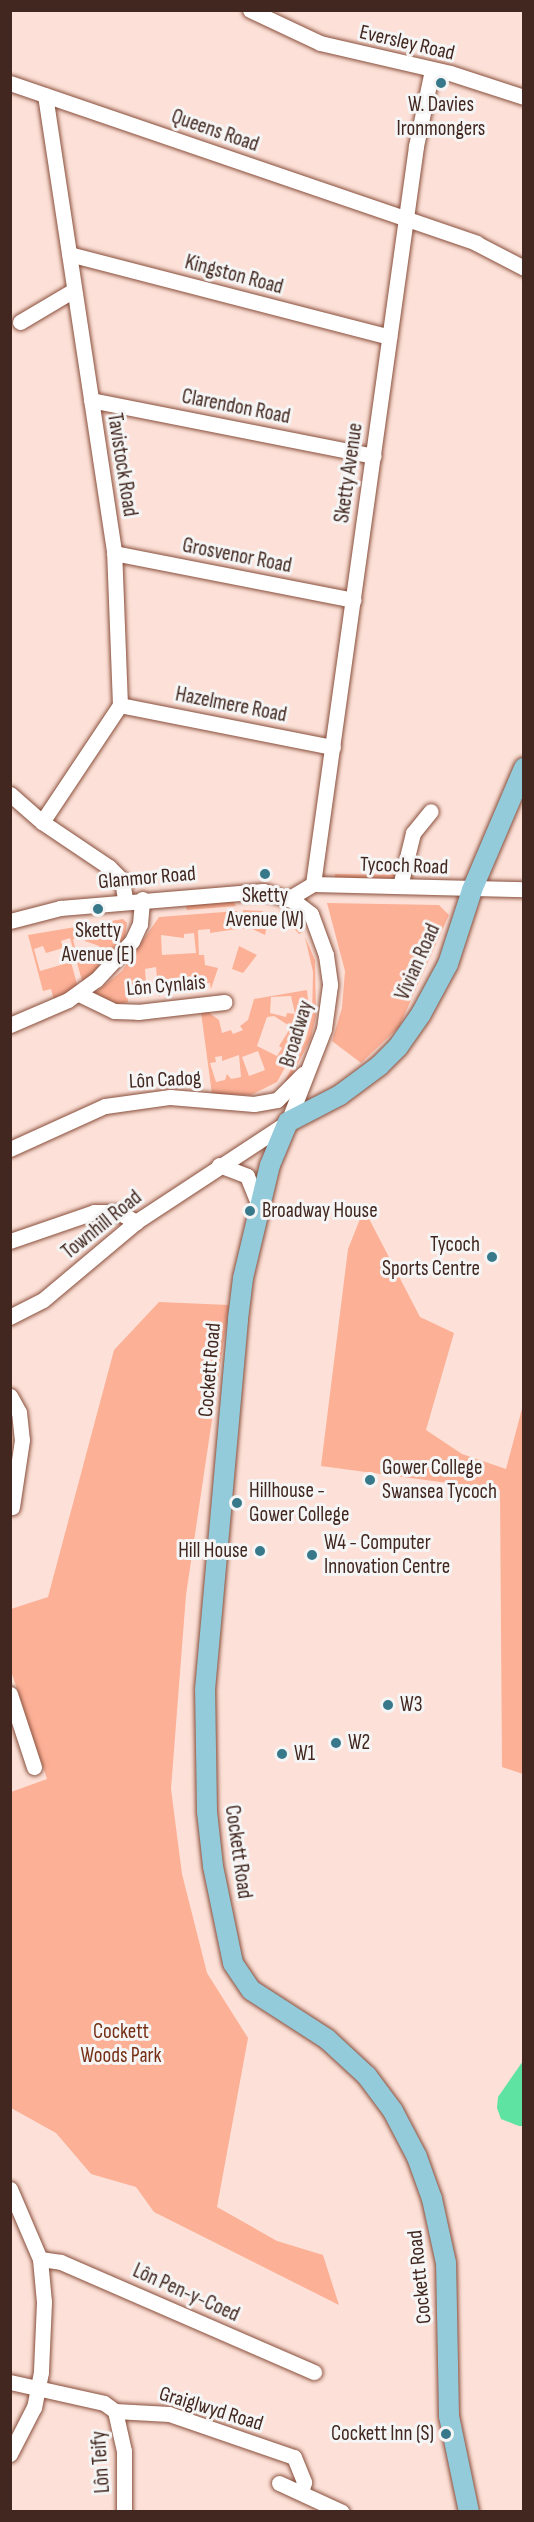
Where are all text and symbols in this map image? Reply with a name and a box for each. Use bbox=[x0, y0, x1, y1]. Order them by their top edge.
street label: Eversley Road bbox=[357, 20, 457, 66]
marker: W. Davies Ironmongers bbox=[434, 76, 448, 90]
place label: W. Davies Ironmongers bbox=[397, 92, 485, 142]
street label: Queens Road bbox=[168, 104, 262, 158]
street label: Kingston Road bbox=[182, 250, 286, 300]
street label: Clarendon Road bbox=[180, 384, 292, 430]
street label: Tavistock Road bbox=[101, 411, 143, 519]
street label: Sketty Avenue bbox=[330, 421, 368, 525]
street label: Grosvenor Road bbox=[180, 533, 294, 579]
street label: Hazelmere Road bbox=[173, 682, 289, 728]
street label: Tycoch Road bbox=[359, 852, 449, 880]
street label: Glanmor Road bbox=[97, 861, 197, 895]
marker: Sketty Avenue (W) bbox=[258, 867, 272, 881]
place label: Sketty Avenue (W) bbox=[226, 883, 304, 933]
marker: Sketty Avenue (E) bbox=[91, 902, 105, 916]
place label: Sketty Avenue (E) bbox=[62, 918, 134, 968]
street label: Vivian Road bbox=[390, 920, 446, 1004]
street label: Lôn Cynlais bbox=[125, 970, 207, 1002]
street label: Broadway bbox=[275, 998, 319, 1070]
street label: Lôn Cadog bbox=[128, 1066, 202, 1094]
street label: Townhill Road bbox=[57, 1185, 147, 1265]
place label: Broadway House bbox=[262, 1198, 378, 1224]
marker: Broadway House bbox=[243, 1204, 257, 1218]
place label: Tycoch Sports Centre bbox=[382, 1232, 480, 1282]
marker: Tycoch Sports Centre bbox=[485, 1250, 499, 1264]
street label: Cockett Road bbox=[193, 1322, 227, 1418]
place label: Gower College Swansea Tycoch bbox=[382, 1455, 497, 1505]
marker: Gower College Swansea Tycoch bbox=[363, 1473, 377, 1487]
place label: Hillhouse - Gower College bbox=[249, 1478, 349, 1528]
marker: Hillhouse - Gower College bbox=[230, 1496, 244, 1510]
place label: W4 - Computer Innovation Centre bbox=[324, 1530, 450, 1580]
place label: Hill House bbox=[178, 1538, 248, 1564]
marker: Hill House bbox=[253, 1544, 267, 1558]
marker: W4 - Computer Innovation Centre bbox=[305, 1548, 319, 1562]
place label: W3 bbox=[400, 1692, 422, 1718]
marker: W3 bbox=[381, 1698, 395, 1712]
place label: W2 bbox=[348, 1730, 370, 1756]
marker: W2 bbox=[329, 1736, 343, 1750]
place label: W1 bbox=[294, 1741, 315, 1767]
marker: W1 bbox=[275, 1747, 289, 1761]
street label: Cockett Road bbox=[219, 1804, 257, 1900]
park label: Cockett Woods Park bbox=[80, 2019, 162, 2069]
street label: Cockett Road bbox=[403, 2229, 437, 2325]
street label: Lôn Pen-y-Coed bbox=[129, 2258, 243, 2328]
street label: Graiglwyd Road bbox=[156, 2381, 266, 2437]
place label: Cockett Inn (S) bbox=[331, 2421, 434, 2447]
marker: Cockett Inn (S) bbox=[439, 2427, 453, 2441]
street label: Lôn Teify bbox=[86, 2430, 116, 2494]

